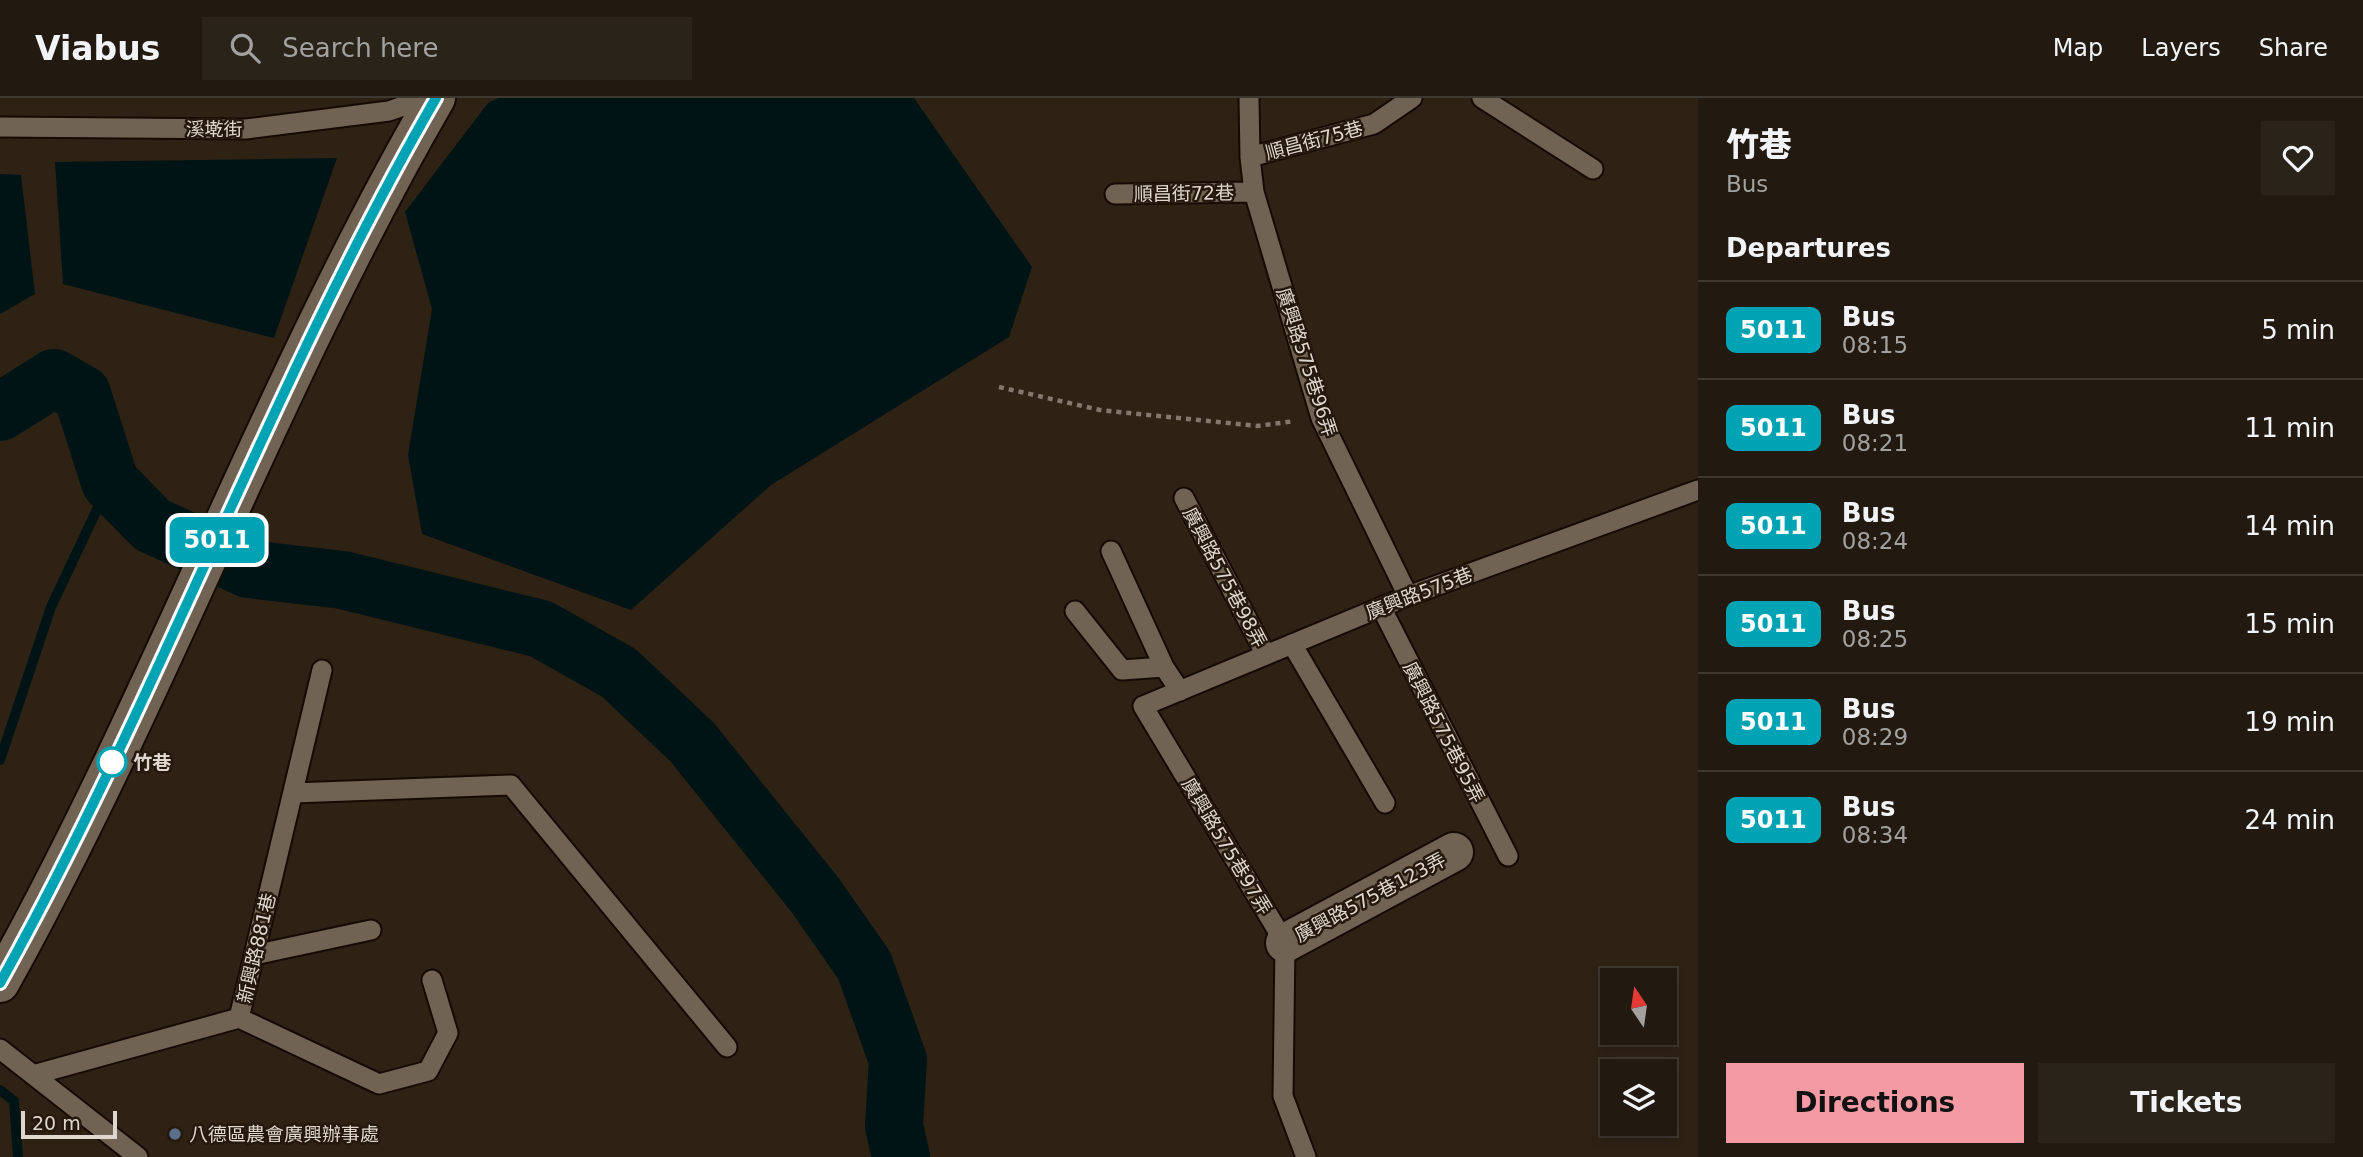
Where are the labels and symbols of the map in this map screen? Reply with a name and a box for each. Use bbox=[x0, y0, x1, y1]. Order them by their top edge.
street label: 順昌街75巷 bbox=[1263, 116, 1365, 164]
street label: 溪墘街 bbox=[185, 118, 243, 140]
street label: 順昌街72巷 bbox=[1134, 181, 1234, 205]
street label: 廣興路575巷96弄 bbox=[1273, 285, 1341, 439]
street label: 廣興路575巷98弄 bbox=[1179, 503, 1271, 651]
line badge: 5011 bbox=[168, 517, 266, 563]
street label: 廣興路575巷 bbox=[1363, 563, 1475, 623]
street label: 廣興路575巷95弄 bbox=[1399, 658, 1489, 806]
marker: 竹巷 bbox=[97, 747, 127, 777]
place label: 竹巷 bbox=[133, 751, 172, 773]
street label: 廣興路575巷97弄 bbox=[1178, 774, 1276, 918]
street label: 廣興路575巷123弄 bbox=[1291, 848, 1449, 946]
street label: 新興路881巷 bbox=[233, 891, 279, 1005]
north arrow bbox=[1600, 968, 1676, 1045]
scale bar bbox=[21, 1108, 117, 1140]
place label: 八德區農會廣興辦事處 bbox=[189, 1123, 379, 1145]
marker: 八德區農會廣興辦事處 bbox=[167, 1126, 183, 1142]

